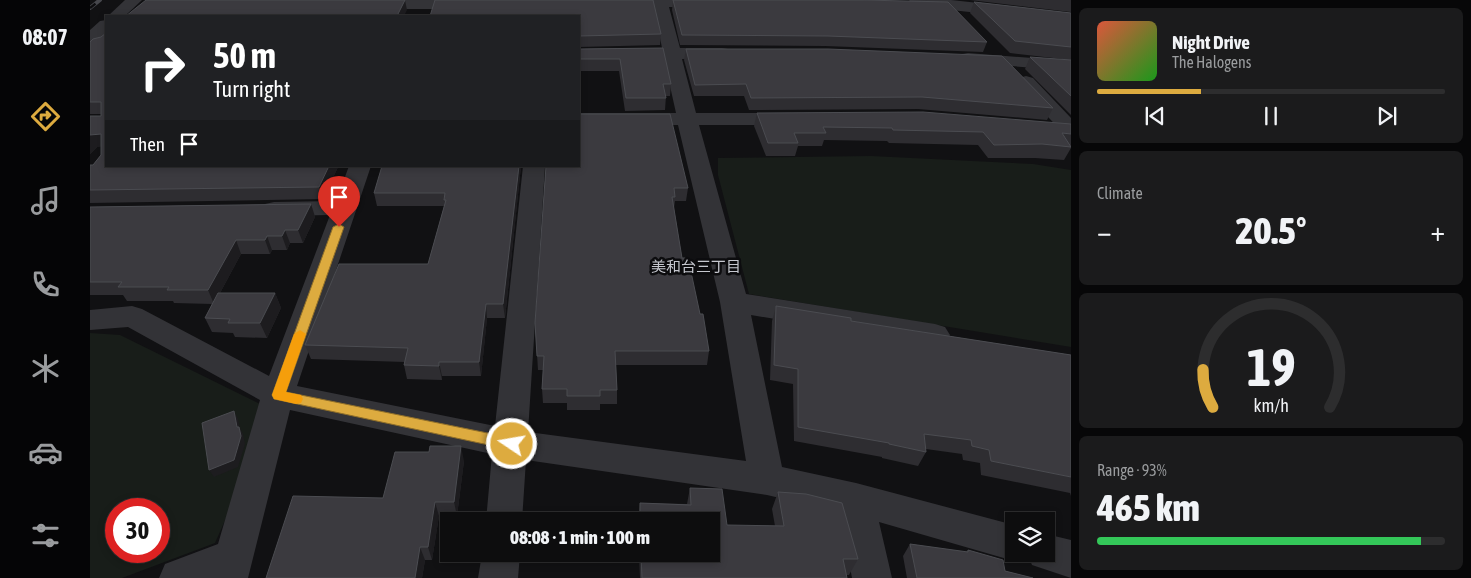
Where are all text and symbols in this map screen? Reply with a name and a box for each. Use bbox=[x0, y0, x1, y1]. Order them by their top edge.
text: 08:07 bbox=[22, 24, 68, 50]
text: Night Drive bbox=[1172, 31, 1250, 53]
icon: right bbox=[130, 35, 195, 100]
text: 50 m bbox=[213, 35, 276, 75]
text: The Halogens bbox=[1172, 53, 1252, 71]
text: Turn right bbox=[213, 76, 290, 102]
icon: directions bbox=[28, 99, 63, 134]
icon: previous bbox=[1141, 102, 1169, 130]
icon: pause bbox=[1257, 102, 1285, 130]
icon: next bbox=[1373, 102, 1401, 130]
icon: arrive bbox=[175, 130, 203, 158]
text: Then bbox=[130, 133, 165, 155]
pin bbox=[318, 176, 360, 227]
icon: music bbox=[28, 183, 63, 218]
icon: arrive bbox=[325, 183, 353, 211]
text: Climate bbox=[1097, 184, 1143, 202]
text: 20.5° bbox=[1236, 209, 1306, 252]
text: − bbox=[1097, 215, 1112, 247]
text: + bbox=[1430, 215, 1445, 247]
district label: 美和台三丁目 bbox=[651, 258, 741, 275]
icon: phone bbox=[28, 267, 63, 302]
text: 19 bbox=[1247, 337, 1295, 397]
icon: climate bbox=[28, 351, 63, 386]
text: km/h bbox=[1253, 395, 1289, 416]
position arrow bbox=[485, 417, 537, 469]
icon: car bbox=[28, 435, 63, 470]
text: Range · 93% bbox=[1097, 461, 1167, 479]
text: 465 km bbox=[1097, 486, 1200, 529]
speed limit sign: 30 bbox=[105, 498, 170, 563]
map controls bbox=[1005, 512, 1055, 562]
button: layers bbox=[1005, 512, 1055, 562]
icon: filters bbox=[28, 518, 63, 553]
text: 08:08 · 1 min · 100 m bbox=[510, 526, 650, 548]

